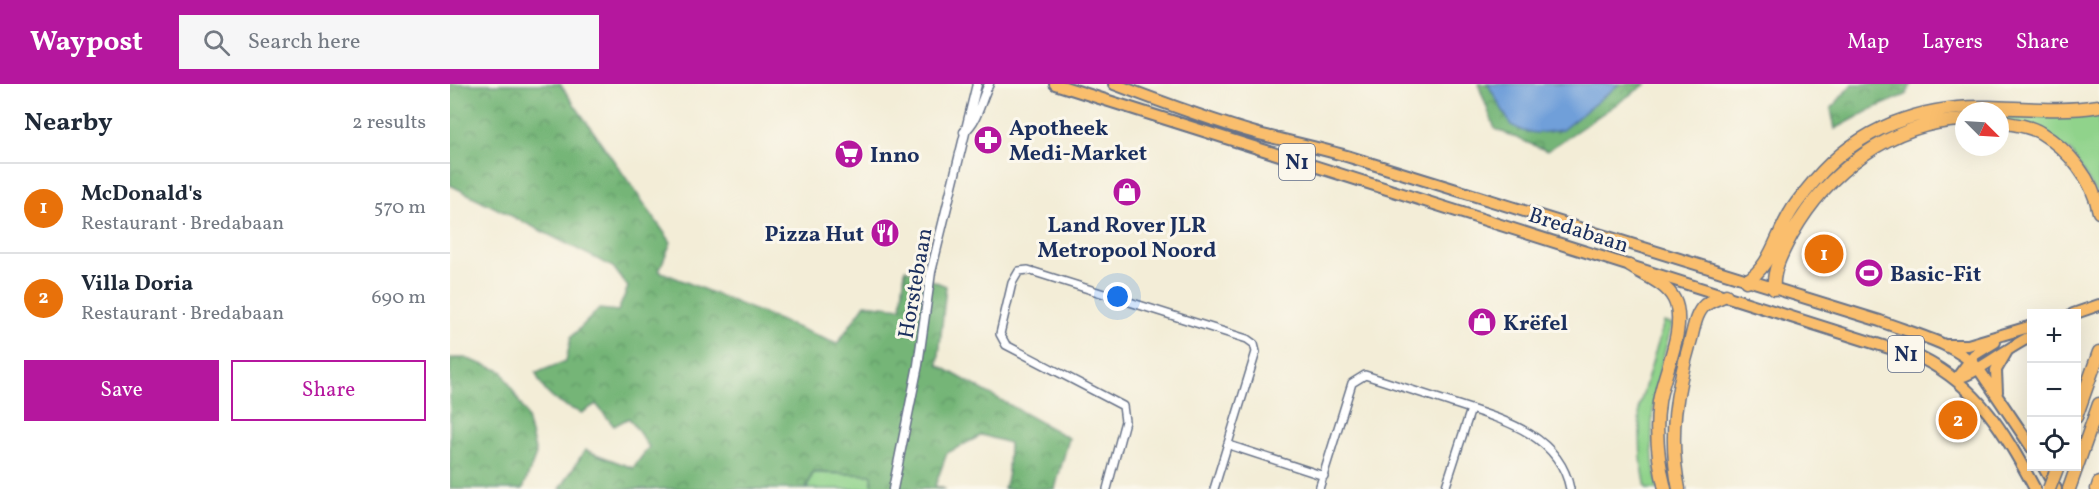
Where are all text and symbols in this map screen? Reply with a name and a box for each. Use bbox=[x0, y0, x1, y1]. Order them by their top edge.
search box bbox=[179, 15, 599, 69]
text: Waypost bbox=[30, 23, 143, 62]
icon: search bbox=[200, 26, 233, 59]
text: Search here bbox=[248, 27, 360, 58]
text: Map bbox=[1847, 28, 1889, 57]
text: Layers bbox=[1922, 28, 1983, 57]
text: Share bbox=[2016, 28, 2069, 57]
north arrow bbox=[1955, 102, 2009, 156]
text: Nearby bbox=[24, 105, 113, 141]
text: 2 results bbox=[352, 109, 426, 137]
place label: Apotheek Medi-Market bbox=[1009, 114, 1147, 170]
pharmacy icon: Apotheek Medi-Market bbox=[972, 124, 1004, 156]
supermarket icon: Inno bbox=[833, 138, 865, 170]
place label: Inno bbox=[870, 141, 920, 172]
road number: N1 bbox=[1279, 144, 1315, 180]
shop icon: Land Rover JLR Metropool Noord bbox=[1111, 176, 1143, 208]
text: McDonald's bbox=[81, 179, 202, 210]
text: 1 bbox=[39, 194, 48, 222]
text: 570 m bbox=[374, 194, 426, 222]
street label: Bredabaan bbox=[1524, 201, 1632, 262]
text: Restaurant · Bredabaan bbox=[81, 210, 284, 238]
place label: Land Rover JLR Metropool Noord bbox=[1038, 211, 1216, 267]
restaurant icon: Pizza Hut bbox=[869, 217, 901, 249]
place label: Pizza Hut bbox=[764, 220, 864, 251]
street label: Horstebaan bbox=[891, 226, 941, 341]
pin: 1 bbox=[1804, 232, 1844, 276]
sports icon: Basic-Fit bbox=[1853, 257, 1885, 289]
place label: Basic-Fit bbox=[1890, 260, 1981, 291]
text: Villa Doria bbox=[81, 269, 193, 300]
your location bbox=[1103, 282, 1132, 311]
text: 2 bbox=[38, 284, 49, 312]
text: 690 m bbox=[371, 284, 426, 312]
text: Restaurant · Bredabaan bbox=[81, 300, 284, 328]
shop icon: Krëfel bbox=[1466, 306, 1498, 338]
place label: Krëfel bbox=[1503, 309, 1568, 340]
map controls bbox=[2027, 309, 2081, 471]
button: + bbox=[2027, 309, 2081, 363]
road number: N1 bbox=[1888, 336, 1924, 372]
button: Save bbox=[24, 360, 219, 421]
button: Share bbox=[231, 360, 426, 421]
button: − bbox=[2027, 363, 2081, 417]
pin: 2 bbox=[1938, 398, 1978, 442]
button: locate bbox=[2027, 417, 2081, 471]

